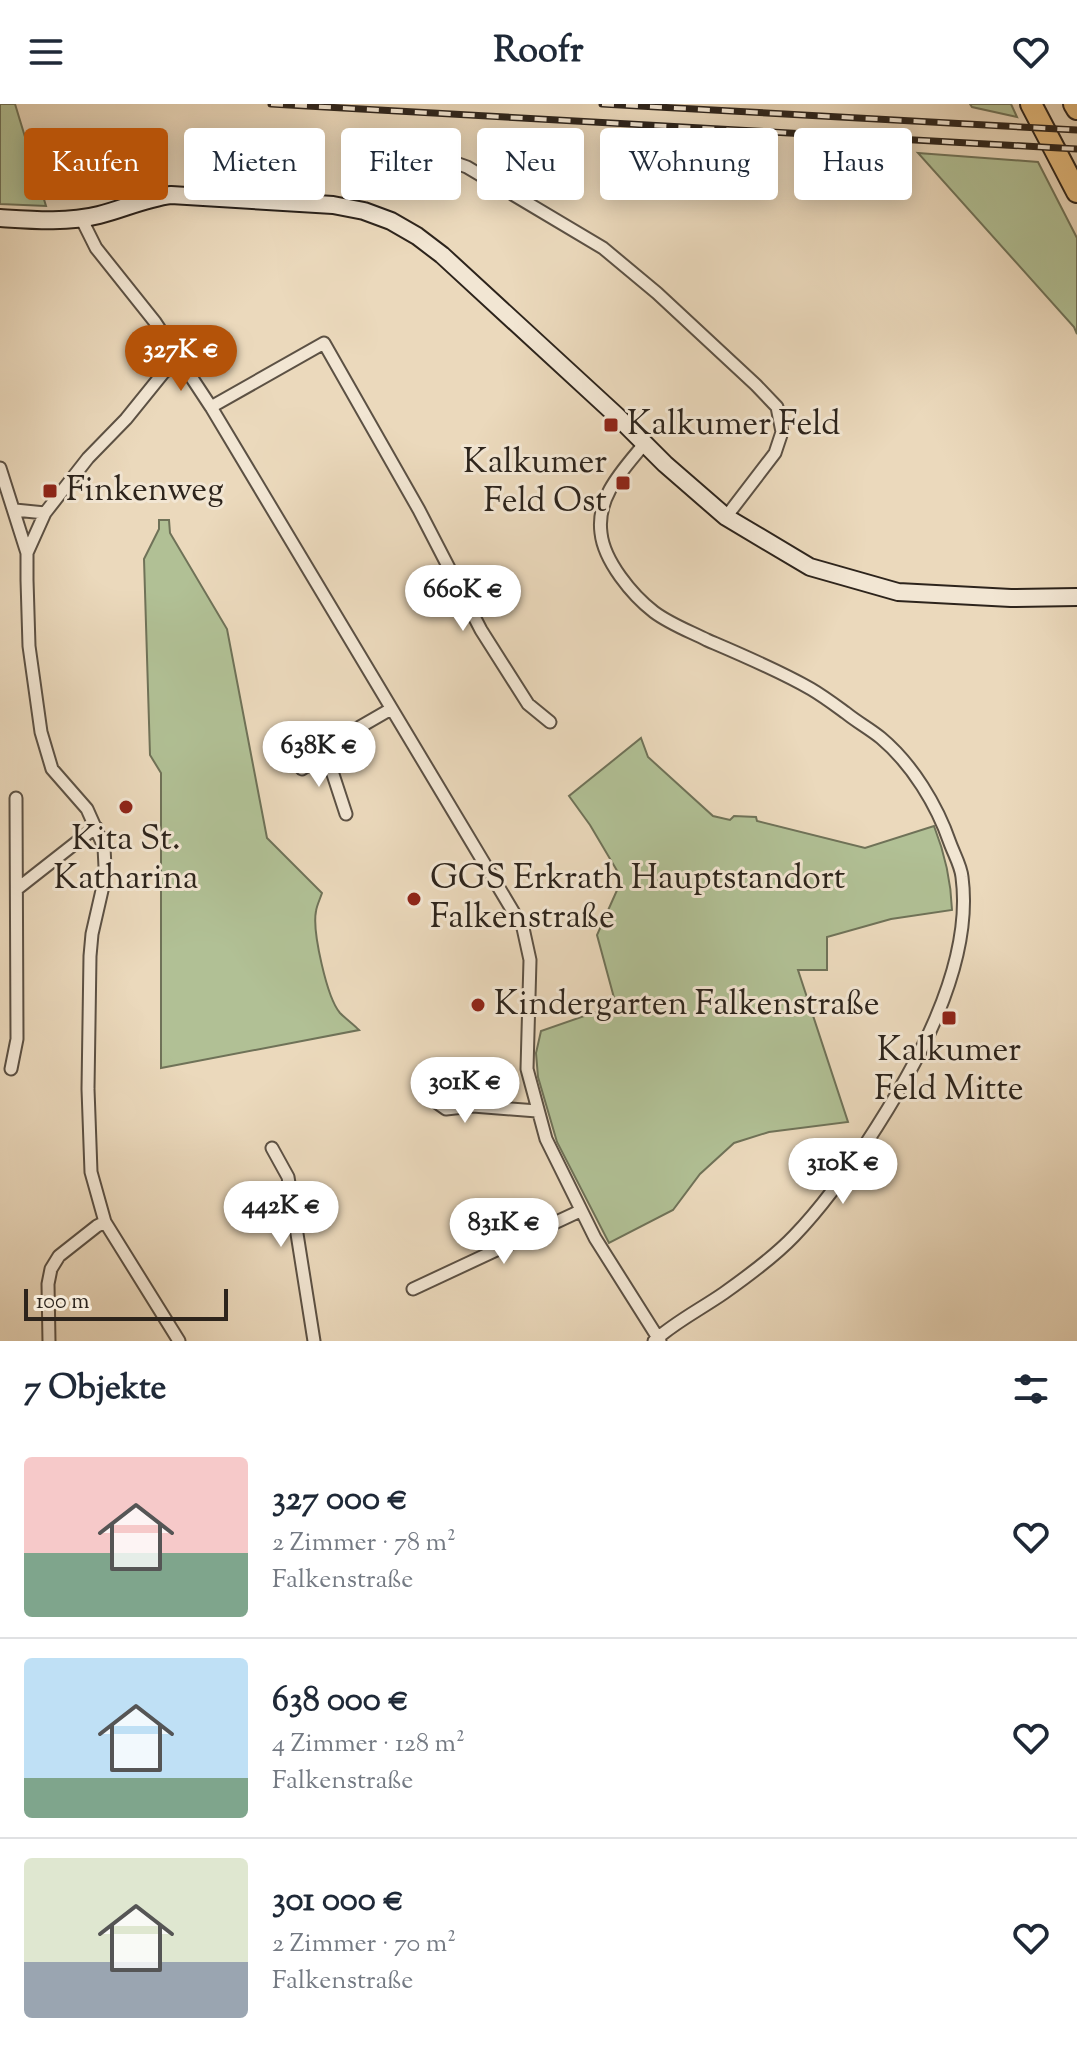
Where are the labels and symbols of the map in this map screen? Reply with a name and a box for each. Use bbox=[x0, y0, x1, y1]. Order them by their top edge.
pin: 327K € bbox=[116, 325, 246, 393]
place label: Kalkumer Feld bbox=[627, 401, 841, 450]
marker: Kalkumer Feld bbox=[602, 416, 620, 434]
place label: Kalkumer Feld Ost bbox=[463, 439, 607, 527]
place label: Finkenweg bbox=[66, 467, 224, 516]
marker: Kalkumer Feld Ost bbox=[614, 474, 632, 492]
marker: Finkenweg bbox=[41, 482, 59, 500]
pin: 660K € bbox=[398, 565, 528, 633]
pin: 638K € bbox=[254, 721, 384, 789]
marker: Kita St. Katharina bbox=[117, 798, 135, 816]
place label: Kita St. Katharina bbox=[54, 816, 198, 904]
place label: GGS Erkrath Hauptstandort Falkenstraße bbox=[430, 855, 846, 943]
marker: GGS Erkrath Hauptstandort Falkenstraße bbox=[405, 890, 423, 908]
place label: Kindergarten Falkenstraße bbox=[494, 981, 880, 1030]
marker: Kindergarten Falkenstraße bbox=[469, 996, 487, 1014]
marker: Kalkumer Feld Mitte bbox=[940, 1009, 958, 1027]
place label: Kalkumer Feld Mitte bbox=[874, 1027, 1024, 1115]
pin: 301K € bbox=[400, 1057, 530, 1125]
pin: 310K € bbox=[778, 1138, 908, 1206]
pin: 442K € bbox=[216, 1181, 346, 1249]
pin: 831K € bbox=[439, 1198, 569, 1266]
scale bar bbox=[24, 1285, 228, 1321]

